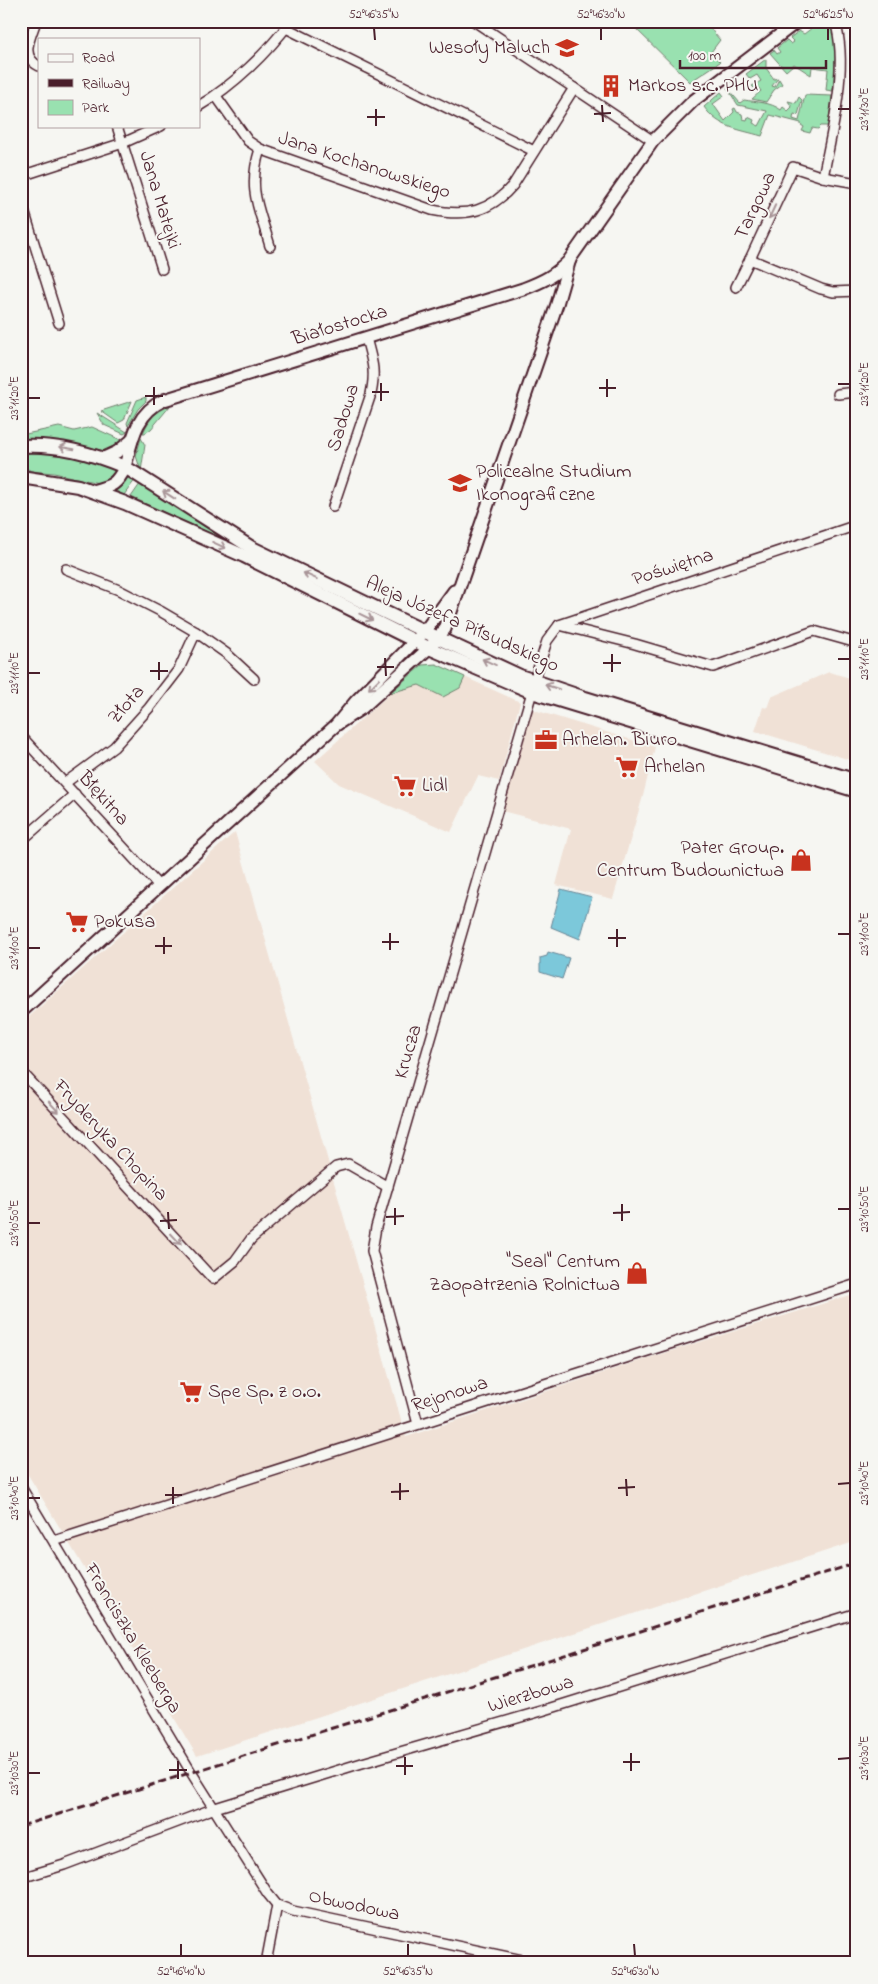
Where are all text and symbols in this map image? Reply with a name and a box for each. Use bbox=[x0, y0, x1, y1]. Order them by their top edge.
text: 52°46'35"N bbox=[349, 6, 399, 24]
text: 52°46'30"N bbox=[577, 6, 625, 24]
text: 52°46'25"N bbox=[802, 6, 854, 24]
place label: Wesoły Maluch bbox=[429, 34, 550, 63]
school or university icon: Wesoły Maluch bbox=[554, 35, 580, 61]
legend bbox=[38, 38, 200, 128]
scale bar bbox=[680, 38, 827, 70]
text: 100 m bbox=[688, 45, 721, 67]
text: Road bbox=[82, 47, 115, 69]
place label: Markos s.c. PHU bbox=[628, 72, 758, 101]
text: Railway bbox=[82, 73, 130, 96]
building icon: Markos s.c. PHU bbox=[598, 73, 624, 99]
text: 23°11'30"E bbox=[856, 87, 874, 131]
text: Park bbox=[82, 97, 110, 119]
street label: Jana Kochanowskiego bbox=[274, 124, 454, 209]
street label: Jana Matejki bbox=[130, 147, 188, 253]
street label: Targowa bbox=[728, 167, 785, 245]
one-way arrow bbox=[767, 204, 777, 219]
street label: Białostocka bbox=[288, 298, 391, 355]
text: 23°11'20"E bbox=[856, 362, 874, 406]
text: 23°11'20"E bbox=[6, 376, 24, 420]
street label: Sadowa bbox=[320, 381, 368, 455]
one-way arrow bbox=[59, 443, 75, 453]
place label: Policealne Studium Ikonograficzne bbox=[476, 458, 632, 511]
school or university icon: Policealne Studium Ikonograficzne bbox=[447, 470, 473, 496]
one-way arrow bbox=[163, 490, 177, 500]
one-way arrow bbox=[211, 541, 226, 551]
street label: Poświętna bbox=[629, 541, 717, 595]
street label: Aleja Józefa Piłsudskiego bbox=[360, 569, 563, 682]
one-way arrow bbox=[303, 571, 318, 581]
one-way arrow bbox=[358, 613, 373, 622]
text: 23°11'10"E bbox=[856, 638, 874, 680]
text: 23°11'10"E bbox=[6, 652, 24, 694]
one-way arrow bbox=[482, 656, 497, 666]
one-way arrow bbox=[367, 678, 380, 690]
street label: Złota bbox=[102, 679, 152, 731]
one-way arrow bbox=[544, 681, 560, 691]
place label: Arhelan. Biuro bbox=[562, 726, 677, 755]
office icon: Arhelan. Biuro bbox=[533, 727, 559, 753]
place label: Arhelan bbox=[644, 753, 705, 782]
supermarket icon: Arhelan bbox=[614, 754, 640, 780]
street label: Błękitna bbox=[70, 764, 136, 833]
place label: Lidl bbox=[422, 772, 448, 801]
supermarket icon: Lidl bbox=[392, 773, 418, 799]
place label: Pater Group. Centrum Budownictwa bbox=[597, 834, 784, 886]
shop icon: Pater Group. Centrum Budownictwa bbox=[788, 847, 814, 873]
place label: Pokusa bbox=[94, 908, 155, 937]
supermarket icon: Pokusa bbox=[64, 909, 90, 935]
text: 23°11'00"E bbox=[856, 912, 874, 956]
text: 23°11'00"E bbox=[6, 926, 24, 970]
street label: Krucza bbox=[387, 1021, 431, 1083]
street label: Fryderyka Chopina bbox=[45, 1073, 174, 1208]
one-way arrow bbox=[48, 1100, 60, 1113]
text: 23°10'50"E bbox=[856, 1186, 874, 1232]
text: 23°10'50"E bbox=[6, 1200, 24, 1246]
one-way arrow bbox=[170, 1233, 182, 1245]
place label: "Seal" Centum Zaopatrzenia Rolnictwa bbox=[429, 1248, 620, 1300]
shop icon: "Seal" Centum Zaopatrzenia Rolnictwa bbox=[624, 1260, 650, 1286]
street label: Rejonowa bbox=[408, 1369, 492, 1421]
place label: Spe Sp. z o.o. bbox=[208, 1378, 321, 1407]
supermarket icon: Spe Sp. z o.o. bbox=[178, 1379, 204, 1405]
text: 23°10'40"E bbox=[856, 1461, 874, 1505]
text: 23°10'40"E bbox=[6, 1476, 24, 1520]
street label: Franciszka Kleeberga bbox=[74, 1558, 188, 1720]
street label: Wierzbowa bbox=[484, 1668, 578, 1722]
text: 23°10'30"E bbox=[856, 1736, 874, 1780]
text: 23°10'30"E bbox=[6, 1751, 24, 1795]
street label: Obwodowa bbox=[306, 1882, 402, 1930]
text: 52°46'40"N bbox=[157, 1963, 205, 1981]
text: 52°46'35"N bbox=[383, 1963, 433, 1981]
text: 52°46'30"N bbox=[611, 1963, 659, 1981]

